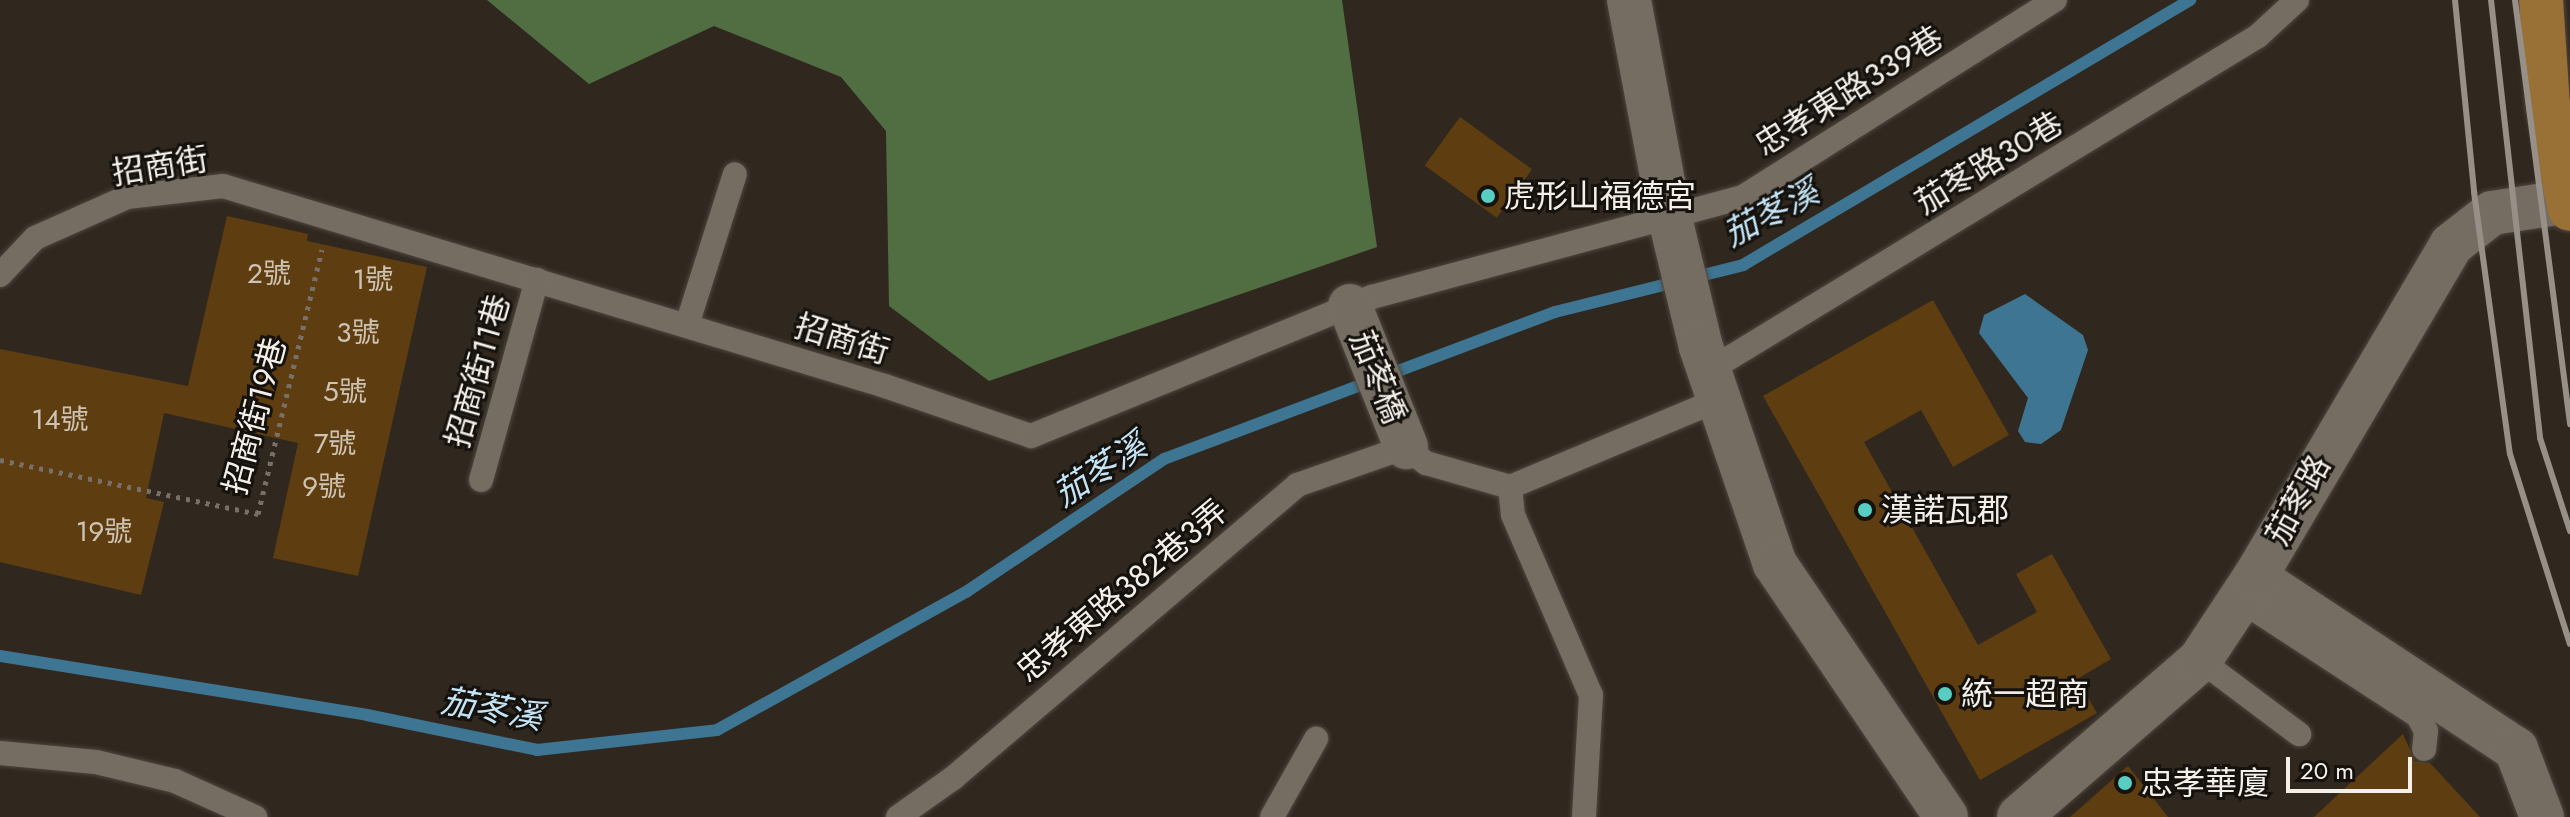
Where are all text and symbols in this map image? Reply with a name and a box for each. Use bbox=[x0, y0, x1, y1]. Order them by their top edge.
street label: 忠孝東路339巷 bbox=[1748, 18, 1950, 164]
street label: 茄苳路30巷 bbox=[1909, 104, 2069, 222]
street label: 招商街 bbox=[110, 140, 210, 192]
water label: 茄苳溪 bbox=[1716, 171, 1826, 255]
place label: 虎形山福德宮 bbox=[1504, 177, 1696, 215]
marker: 虎形山福德宮 bbox=[1479, 187, 1497, 205]
house number: 2號 bbox=[247, 257, 291, 291]
house number: 1號 bbox=[353, 263, 393, 297]
street label: 招商街11巷 bbox=[438, 290, 518, 452]
street label: 招商街 bbox=[790, 307, 894, 371]
house number: 3號 bbox=[336, 316, 380, 350]
street label: 茄苳橋 bbox=[1342, 325, 1414, 429]
street label: 招商街19巷 bbox=[216, 333, 294, 499]
house number: 5號 bbox=[323, 375, 367, 409]
house number: 14號 bbox=[32, 403, 88, 437]
water label: 茄苳溪 bbox=[1046, 425, 1154, 515]
house number: 7號 bbox=[314, 427, 356, 461]
street label: 茄苳路 bbox=[2258, 449, 2338, 551]
house number: 9號 bbox=[302, 470, 346, 504]
place label: 漢諾瓦郡 bbox=[1881, 491, 2009, 529]
street label: 忠孝東路382巷3弄 bbox=[1009, 492, 1235, 690]
marker: 漢諾瓦郡 bbox=[1856, 501, 1874, 519]
house number: 19號 bbox=[76, 515, 132, 549]
place label: 統一超商 bbox=[1961, 675, 2089, 713]
water label: 茄苳溪 bbox=[438, 680, 546, 738]
marker: 統一超商 bbox=[1936, 685, 1954, 703]
scale bar bbox=[2290, 741, 2416, 791]
text: 20 m bbox=[2300, 753, 2354, 788]
place label: 忠孝華廈 bbox=[2141, 764, 2269, 802]
marker: 忠孝華廈 bbox=[2116, 774, 2134, 792]

